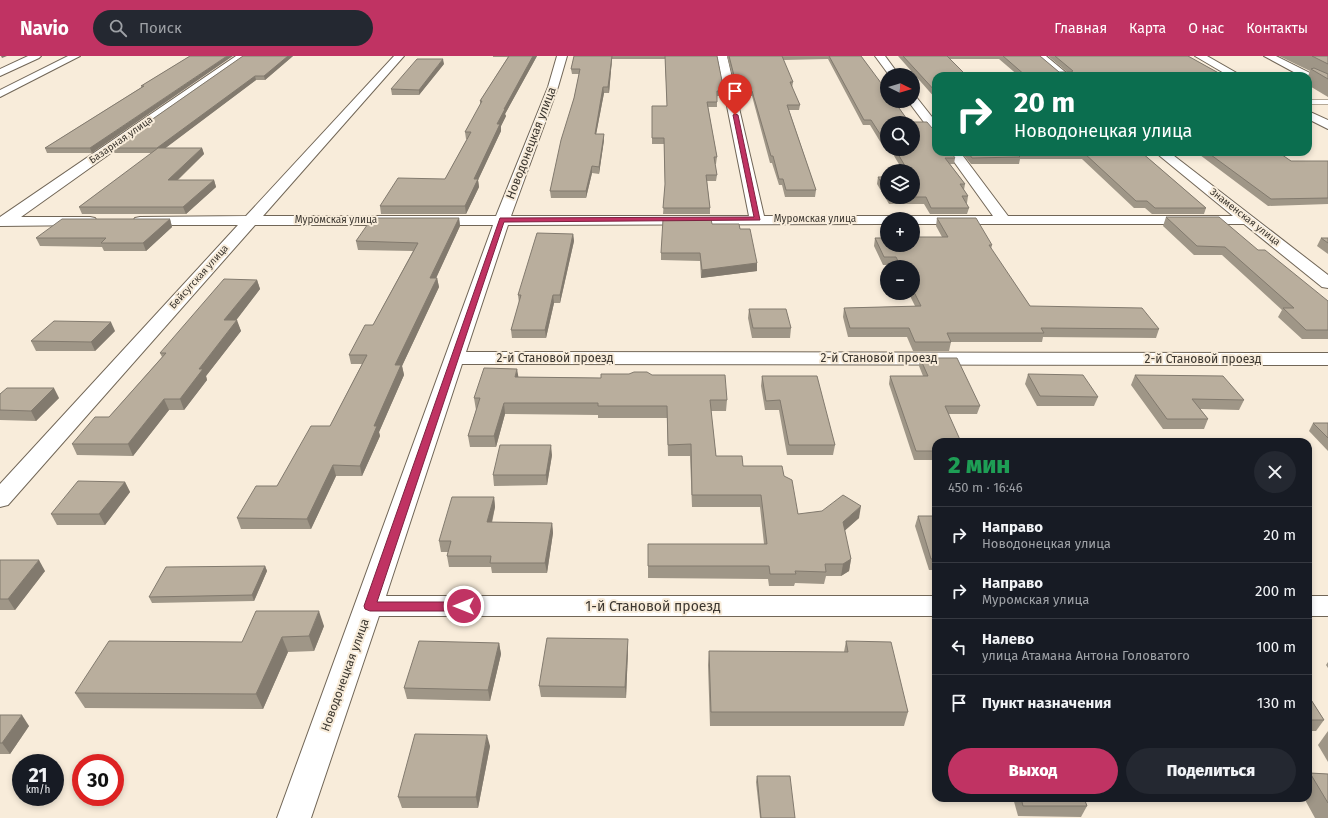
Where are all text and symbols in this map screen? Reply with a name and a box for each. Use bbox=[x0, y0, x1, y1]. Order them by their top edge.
search box bbox=[93, 10, 373, 46]
text: Navio bbox=[20, 17, 69, 40]
icon: search bbox=[107, 17, 129, 39]
text: Поиск bbox=[139, 19, 182, 37]
text: Главная bbox=[1054, 20, 1107, 37]
text: Карта bbox=[1129, 20, 1166, 37]
text: О нас bbox=[1188, 20, 1224, 37]
text: Контакты bbox=[1246, 20, 1308, 37]
north arrow bbox=[880, 68, 920, 108]
map controls bbox=[880, 68, 920, 300]
pin bbox=[718, 74, 752, 115]
icon: arrive bbox=[724, 80, 746, 102]
street label: Новодонецкая улица bbox=[503, 85, 559, 201]
text: 20 m bbox=[1014, 86, 1075, 119]
icon: right bbox=[948, 88, 1000, 140]
street label: Базарная улица bbox=[87, 114, 155, 166]
button: search bbox=[880, 116, 920, 156]
text: Новодонецкая улица bbox=[1014, 120, 1192, 142]
button: layers bbox=[880, 164, 920, 204]
street label: Знаменская улица bbox=[1207, 186, 1283, 248]
button: + bbox=[880, 212, 920, 252]
street label: Муромская улица bbox=[774, 213, 856, 225]
street label: Муромская улица bbox=[295, 214, 377, 226]
street label: Бейсугская улица bbox=[167, 242, 231, 312]
button: − bbox=[880, 260, 920, 300]
street label: 2-й Становой проезд bbox=[496, 351, 614, 365]
street label: 2-й Становой проезд bbox=[820, 351, 938, 365]
street label: 2-й Становой проезд bbox=[1144, 352, 1262, 366]
text: 2 мин bbox=[948, 451, 1010, 479]
button: close bbox=[1254, 451, 1296, 493]
text: 450 m · 16:46 bbox=[948, 480, 1023, 495]
text: Направо bbox=[982, 518, 1043, 536]
icon: right bbox=[948, 524, 970, 546]
text: 20 m bbox=[1263, 526, 1296, 544]
text: Новодонецкая улица bbox=[982, 536, 1111, 551]
text: Направо bbox=[982, 574, 1043, 592]
icon: right bbox=[948, 580, 970, 602]
text: 200 m bbox=[1255, 582, 1296, 600]
position arrow bbox=[443, 585, 485, 627]
text: Муромская улица bbox=[982, 592, 1089, 607]
street label: 1-й Становой проезд bbox=[585, 598, 721, 615]
street label: Новодонецкая улица bbox=[318, 617, 372, 733]
text: Налево bbox=[982, 630, 1034, 648]
icon: left bbox=[948, 636, 970, 658]
text: 100 m bbox=[1256, 638, 1296, 656]
text: улица Атамана Антона Головатого bbox=[982, 648, 1190, 663]
icon: arrive bbox=[948, 692, 970, 714]
text: Пункт назначения bbox=[982, 694, 1111, 712]
text: 130 m bbox=[1257, 694, 1296, 712]
button: Выход bbox=[948, 748, 1118, 794]
button: Поделиться bbox=[1126, 748, 1296, 794]
speed limit sign: 30 bbox=[72, 754, 124, 806]
text: 21 bbox=[28, 763, 48, 787]
text: km/h bbox=[26, 784, 50, 796]

